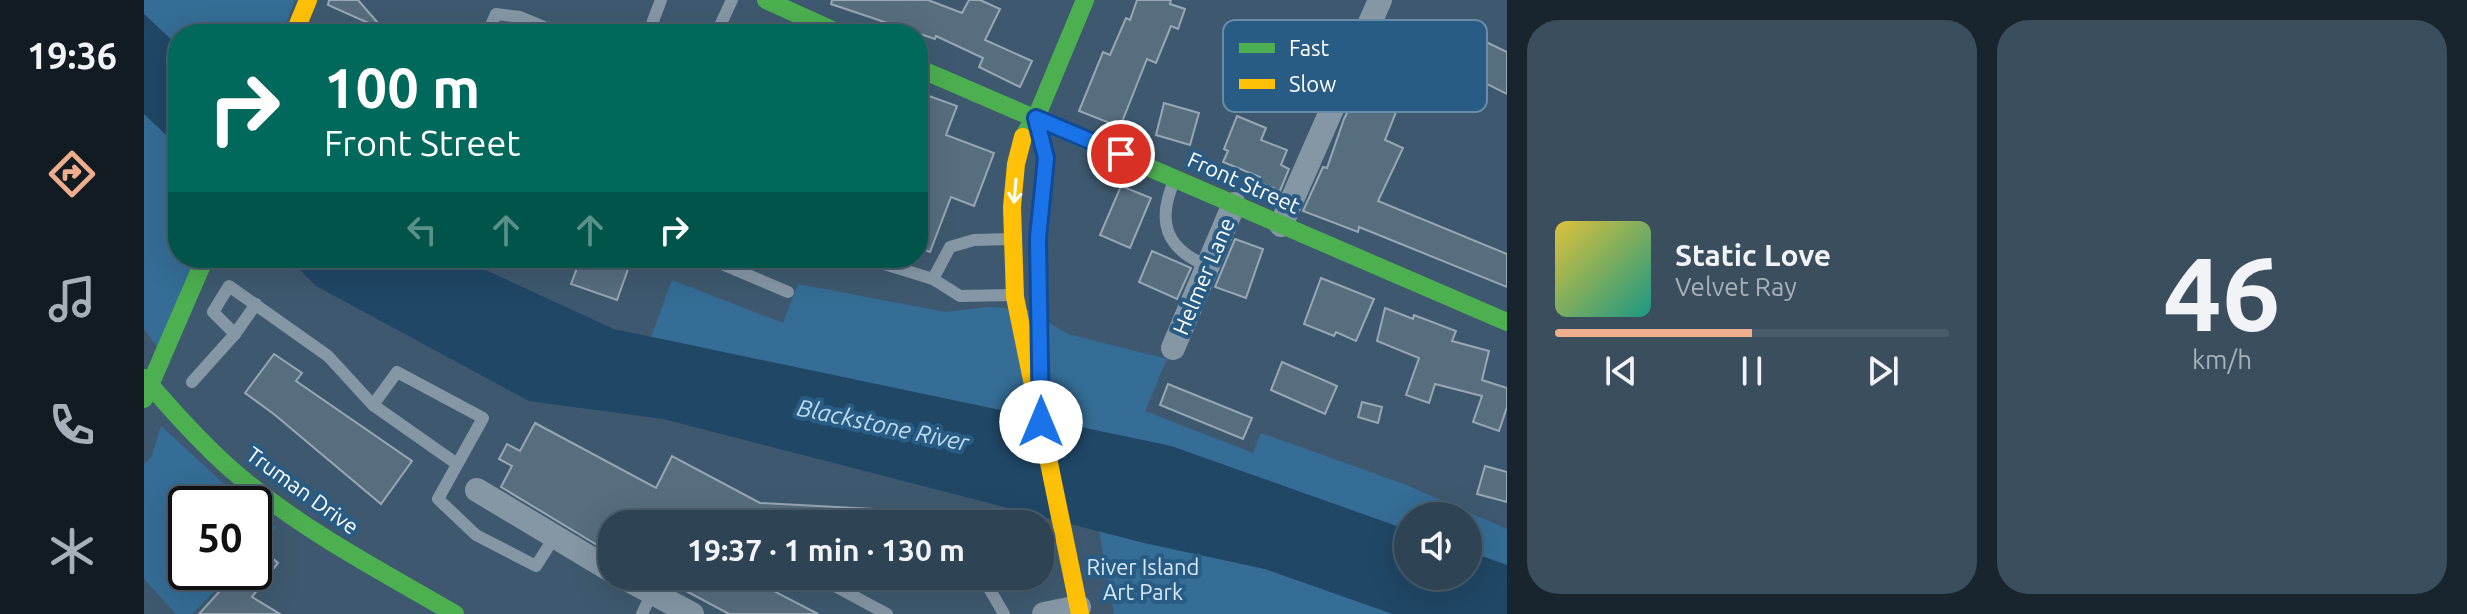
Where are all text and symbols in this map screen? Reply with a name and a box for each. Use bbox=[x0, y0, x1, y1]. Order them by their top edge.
legend bbox=[1223, 20, 1487, 112]
text: 19:36 bbox=[27, 35, 117, 76]
text: Fast bbox=[1289, 35, 1330, 60]
icon: right bbox=[192, 56, 296, 160]
text: 100 m bbox=[324, 56, 480, 119]
text: Slow bbox=[1289, 71, 1336, 96]
pin bbox=[1087, 120, 1155, 188]
text: Front Street bbox=[324, 122, 520, 163]
icon: arrive bbox=[1099, 132, 1143, 176]
icon: directions bbox=[44, 146, 100, 202]
street label: Front Street bbox=[1184, 146, 1304, 218]
one-way arrow bbox=[1007, 177, 1022, 204]
icon: left bbox=[400, 208, 444, 252]
icon: ahead bbox=[484, 208, 528, 252]
icon: ahead bbox=[568, 208, 612, 252]
icon: right bbox=[652, 208, 696, 252]
street label: Helmer Lane bbox=[1167, 214, 1239, 338]
text: 46 bbox=[2163, 234, 2281, 351]
text: Static Love bbox=[1675, 238, 1831, 272]
icon: music bbox=[44, 271, 100, 327]
text: Velvet Ray bbox=[1675, 272, 1797, 301]
text: km/h bbox=[2192, 345, 2252, 374]
icon: previous bbox=[1599, 349, 1643, 393]
icon: pause bbox=[1730, 349, 1774, 393]
icon: next bbox=[1861, 349, 1905, 393]
position arrow bbox=[999, 380, 1083, 464]
water label: Blackstone River bbox=[795, 394, 972, 457]
icon: phone bbox=[44, 397, 100, 453]
street label: Truman Drive bbox=[242, 441, 364, 539]
speed limit sign: 50 bbox=[168, 486, 272, 590]
map controls bbox=[1394, 502, 1482, 590]
button: sound bbox=[1394, 502, 1482, 590]
icon: climate bbox=[44, 523, 100, 579]
text: 19:37 · 1 min · 130 m bbox=[687, 533, 965, 567]
park label: River Island Art Park bbox=[1087, 554, 1199, 604]

